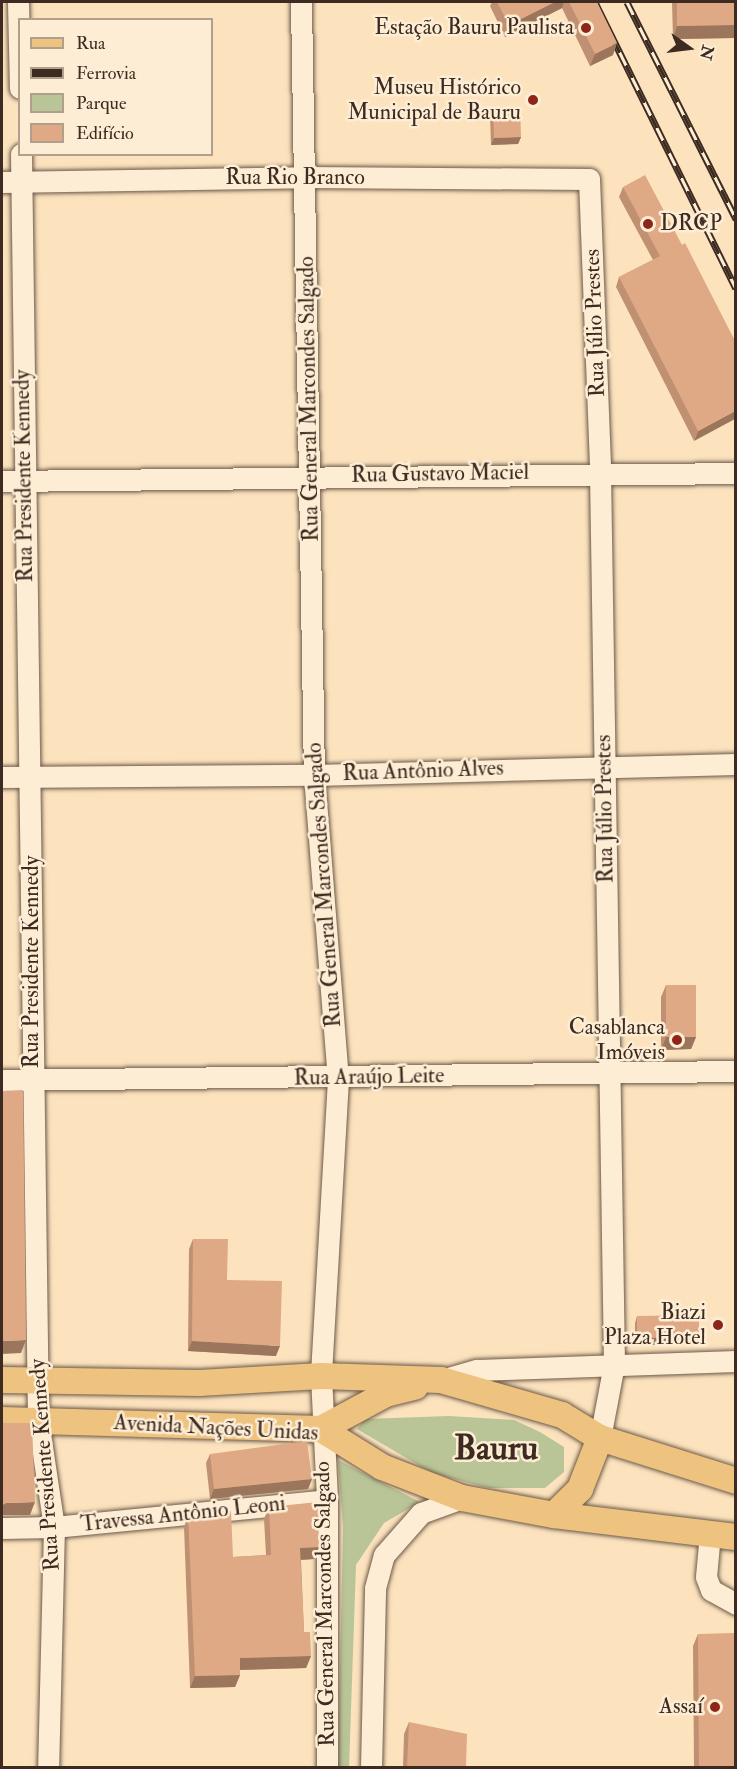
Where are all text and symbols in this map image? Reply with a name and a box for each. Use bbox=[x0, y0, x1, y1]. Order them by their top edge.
place label: Estação Bauru Paulista bbox=[374, 15, 574, 41]
legend bbox=[18, 18, 213, 156]
north arrow bbox=[659, 18, 719, 78]
marker: Estação Bauru Paulista bbox=[579, 21, 593, 35]
text: Rua bbox=[76, 32, 105, 55]
text: N bbox=[695, 43, 718, 62]
text: Ferrovia bbox=[76, 62, 136, 85]
place label: Museu Histórico Municipal de Bauru bbox=[347, 74, 521, 125]
text: Parque bbox=[76, 92, 126, 115]
marker: Museu Histórico Municipal de Bauru bbox=[526, 93, 540, 107]
text: Edifício bbox=[76, 122, 134, 145]
street label: Rua Rio Branco bbox=[225, 165, 365, 191]
place label: DRCP bbox=[660, 211, 722, 237]
marker: DRCP bbox=[641, 217, 655, 231]
street label: Rua Júlio Prestes bbox=[579, 248, 611, 398]
street label: Rua General Marcondes Salgado bbox=[293, 256, 325, 542]
street label: Rua Presidente Kennedy bbox=[9, 369, 39, 583]
street label: Rua Gustavo Maciel bbox=[351, 459, 529, 489]
street label: Rua Júlio Prestes bbox=[591, 735, 619, 883]
street label: Rua General Marcondes Salgado bbox=[301, 742, 347, 1028]
street label: Rua Antônio Alves bbox=[342, 755, 504, 787]
street label: Rua Presidente Kennedy bbox=[19, 856, 45, 1068]
place label: Casablanca Imóveis bbox=[569, 1014, 665, 1066]
marker: Casablanca Imóveis bbox=[670, 1033, 684, 1047]
street label: Rua Araújo Leite bbox=[293, 1062, 445, 1092]
place label: Biazi Plaza Hotel bbox=[604, 1299, 706, 1350]
marker: Biazi Plaza Hotel bbox=[711, 1318, 725, 1332]
street label: Rua Presidente Kennedy bbox=[24, 1358, 66, 1572]
street label: Avenida Nações Unidas bbox=[113, 1409, 319, 1447]
district label: Bauru bbox=[454, 1429, 538, 1469]
street label: Rua General Marcondes Salgado bbox=[309, 1461, 341, 1747]
street label: Travessa Antônio Leoni bbox=[79, 1490, 287, 1538]
place label: Assaí bbox=[659, 1694, 703, 1720]
marker: Assaí bbox=[708, 1700, 722, 1714]

